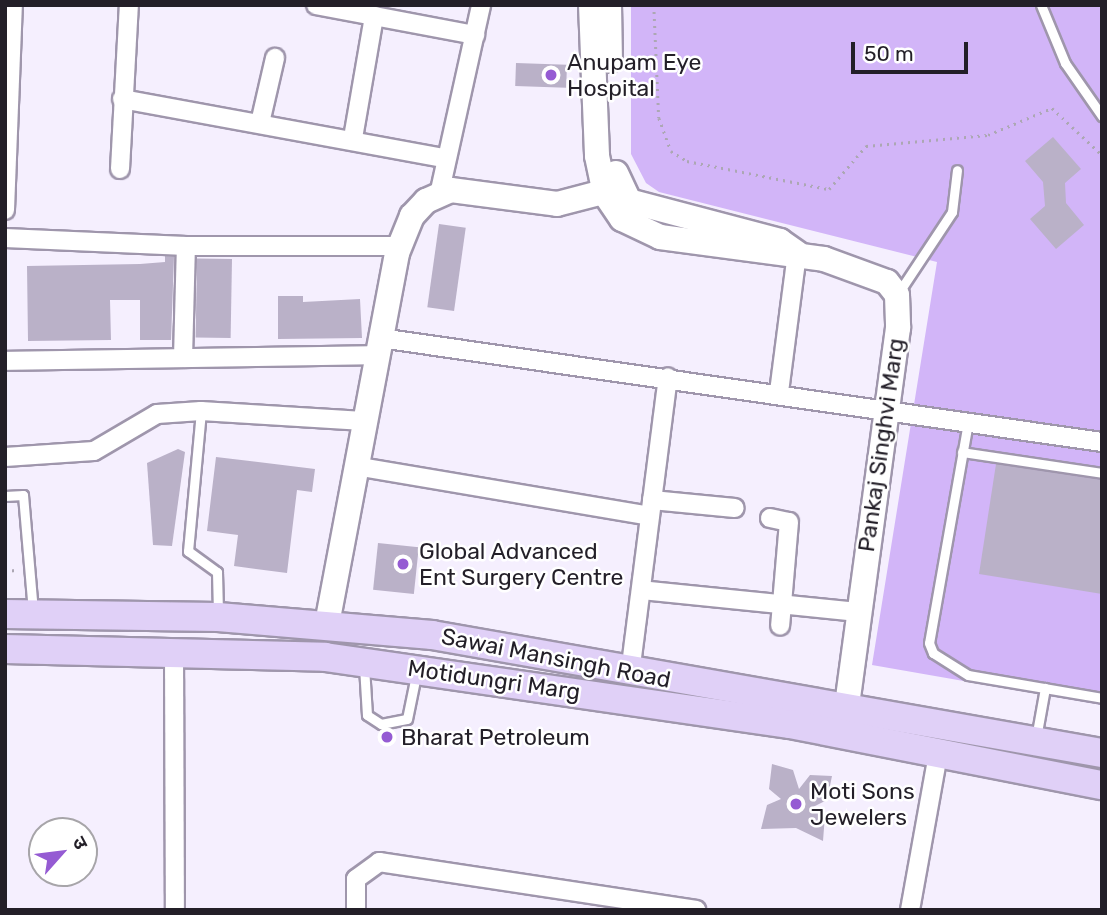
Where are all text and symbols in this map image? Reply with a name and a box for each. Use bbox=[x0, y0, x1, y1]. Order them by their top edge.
scale bar bbox=[855, 28, 972, 72]
text: 50 m bbox=[864, 41, 914, 66]
place label: Anupam Eye Hospital bbox=[567, 48, 701, 102]
marker: Anupam Eye Hospital bbox=[541, 65, 561, 85]
street label: Pankaj Singhvi Marg bbox=[852, 336, 910, 554]
place label: Global Advanced Ent Surgery Centre bbox=[419, 537, 624, 591]
marker: Global Advanced Ent Surgery Centre bbox=[393, 554, 413, 574]
street label: Sawai Mansingh Road bbox=[439, 622, 673, 694]
street label: Motidungri Marg bbox=[406, 654, 582, 706]
place label: Bharat Petroleum bbox=[401, 723, 590, 751]
marker: Bharat Petroleum bbox=[379, 729, 395, 745]
place label: Moti Sons Jewelers bbox=[810, 777, 915, 831]
marker: Moti Sons Jewelers bbox=[788, 796, 804, 812]
north arrow bbox=[28, 817, 98, 887]
text: उ bbox=[67, 833, 93, 853]

